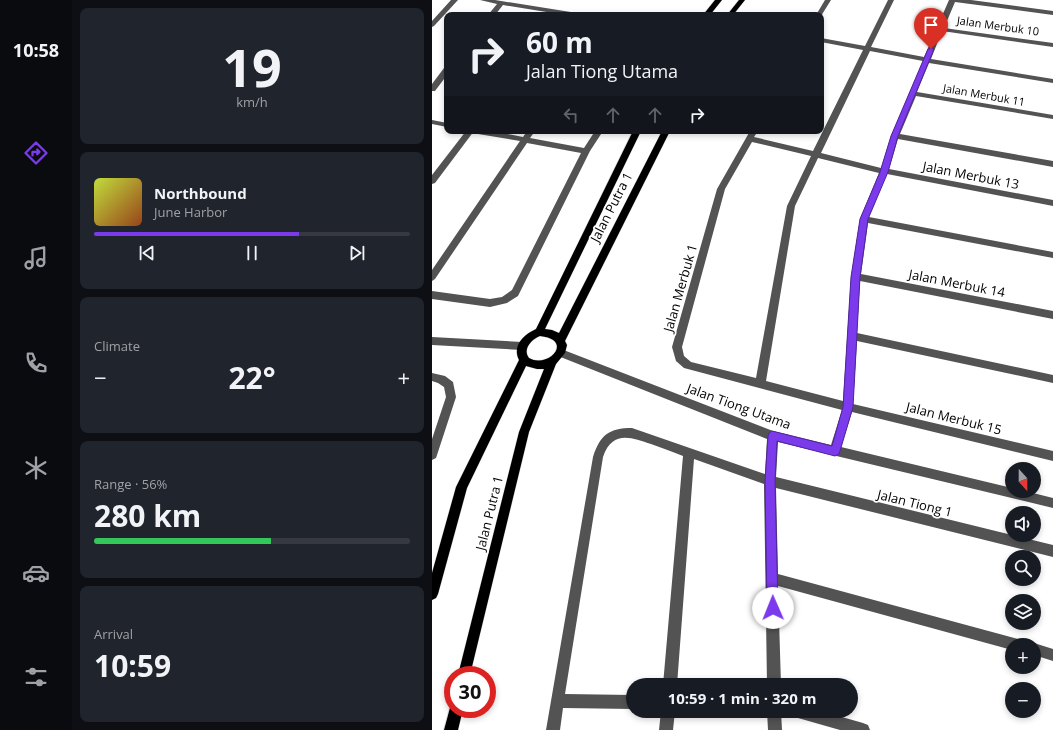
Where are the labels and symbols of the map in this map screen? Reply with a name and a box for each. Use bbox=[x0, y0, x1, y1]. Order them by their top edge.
pin bbox=[914, 8, 948, 49]
street label: Jalan Merbuk 10 bbox=[955, 12, 1040, 39]
street label: Jalan Merbuk 11 bbox=[941, 80, 1026, 109]
street label: Jalan Merbuk 13 bbox=[919, 156, 1021, 193]
street label: Jalan Putra 1 bbox=[585, 169, 636, 247]
street label: Jalan Merbuk 1 bbox=[658, 242, 701, 336]
street label: Jalan Merbuk 14 bbox=[905, 264, 1007, 301]
street label: Jalan Tiong Utama bbox=[682, 378, 794, 433]
street label: Jalan Merbuk 15 bbox=[902, 397, 1004, 439]
north arrow bbox=[1005, 462, 1041, 498]
street label: Jalan Putra 1 bbox=[471, 474, 507, 554]
street label: Jalan Tiong 1 bbox=[874, 485, 954, 521]
position arrow bbox=[752, 587, 794, 629]
speed limit sign: 30 bbox=[444, 666, 496, 718]

